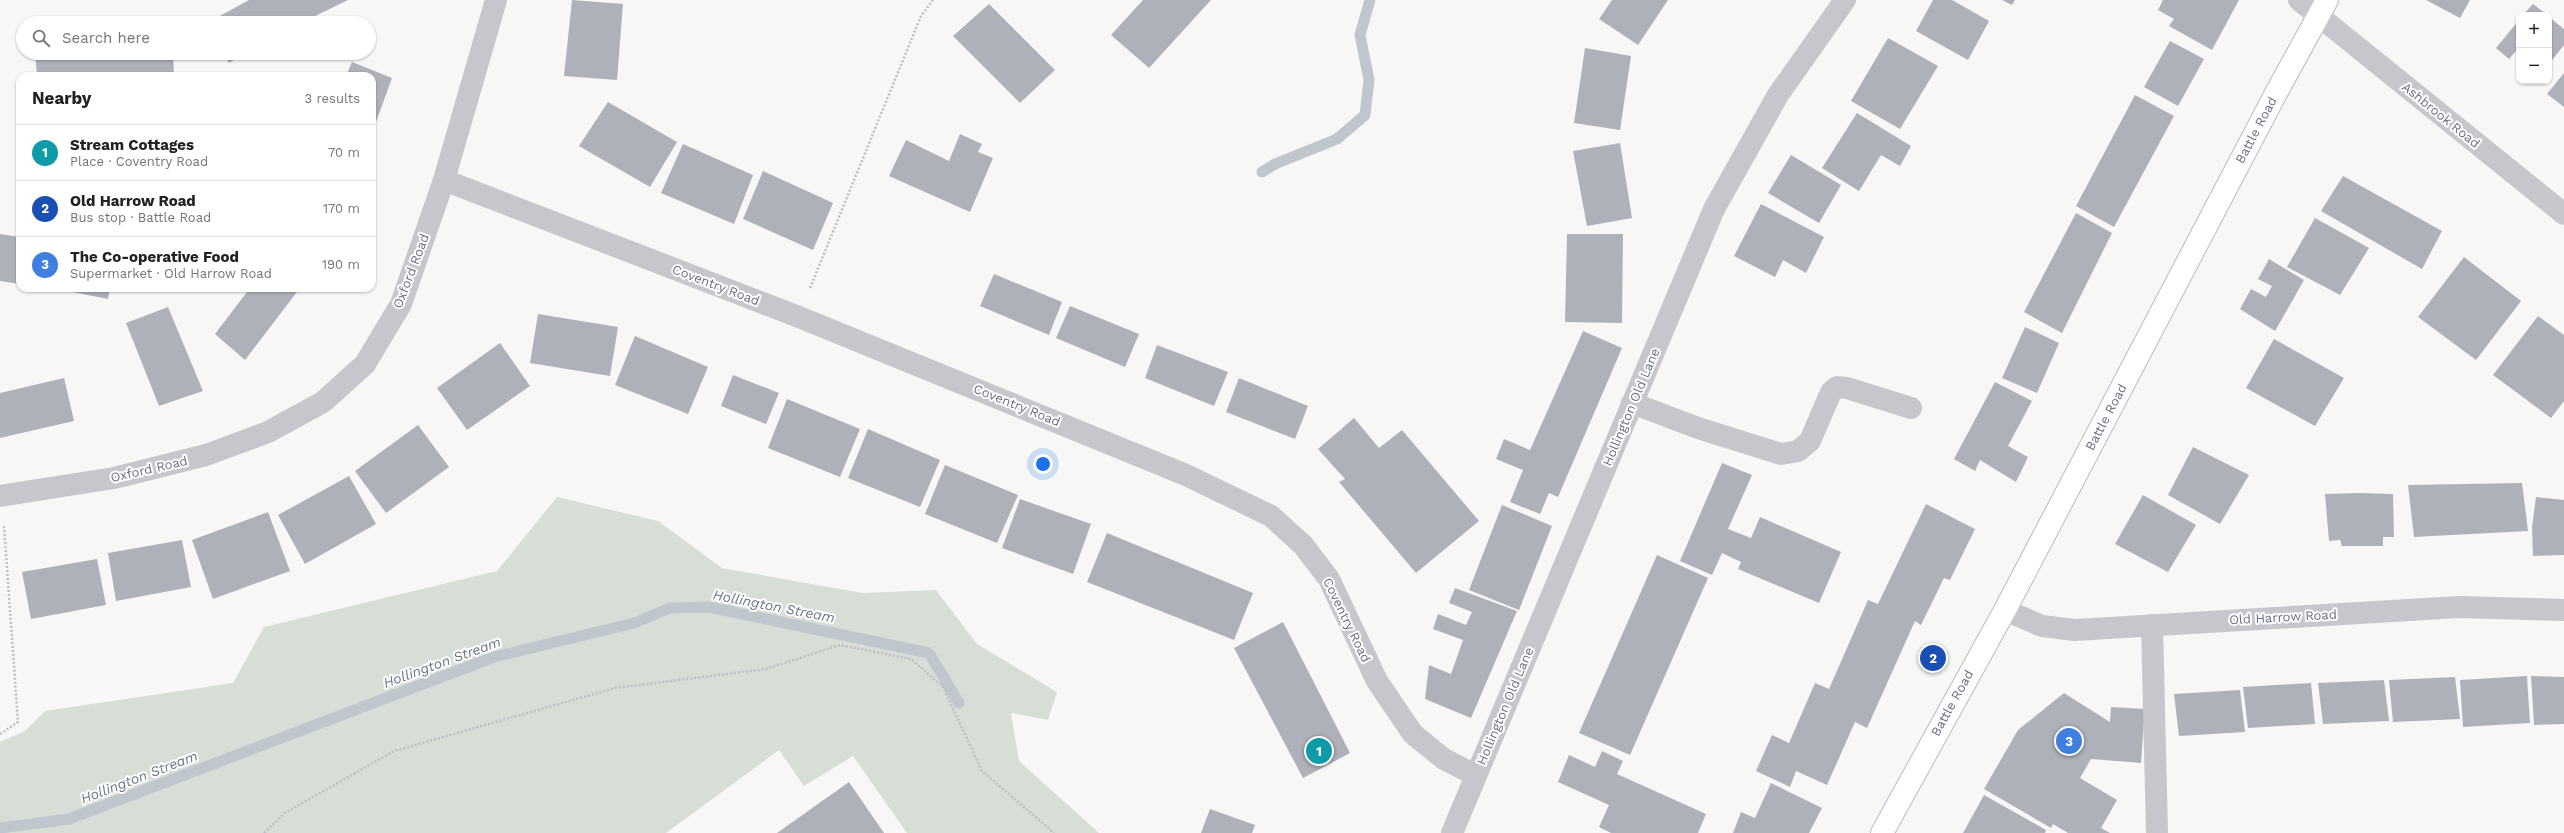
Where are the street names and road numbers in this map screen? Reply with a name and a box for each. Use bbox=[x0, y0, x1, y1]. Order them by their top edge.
street label: Ashbrook Road bbox=[2399, 79, 2483, 151]
street label: Battle Road bbox=[2232, 94, 2280, 166]
street label: Oxford Road bbox=[390, 232, 432, 310]
street label: Coventry Road bbox=[670, 261, 762, 309]
street label: Hollington Old Lane bbox=[1599, 346, 1663, 468]
street label: Coventry Road bbox=[971, 381, 1063, 429]
street label: Battle Road bbox=[2082, 381, 2130, 453]
street label: Oxford Road bbox=[109, 453, 189, 485]
street label: Coventry Road bbox=[1320, 575, 1374, 665]
street label: Old Harrow Road bbox=[2229, 607, 2337, 627]
street label: Hollington Old Lane bbox=[1473, 645, 1537, 767]
street label: Battle Road bbox=[1928, 667, 1976, 739]

